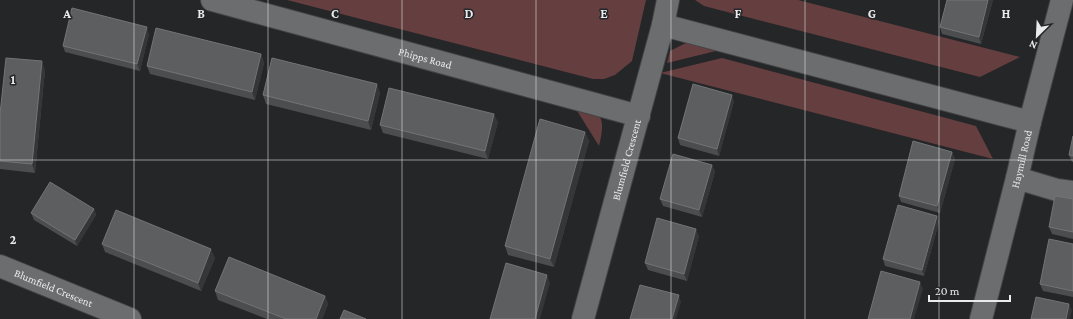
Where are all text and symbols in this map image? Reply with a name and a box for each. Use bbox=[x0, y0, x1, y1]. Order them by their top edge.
text: A bbox=[62, 6, 71, 21]
text: B bbox=[197, 6, 205, 21]
text: C bbox=[331, 6, 339, 21]
text: D bbox=[465, 6, 474, 21]
text: E bbox=[600, 6, 608, 21]
text: F bbox=[735, 6, 742, 21]
text: G bbox=[868, 6, 876, 21]
text: H bbox=[1002, 6, 1011, 21]
north arrow bbox=[1017, 16, 1057, 56]
text: N bbox=[1027, 38, 1039, 52]
street label: Phipps Road bbox=[397, 45, 453, 71]
text: 1 bbox=[11, 72, 16, 87]
street label: Blumfield Crescent bbox=[610, 118, 643, 202]
street label: Haymill Road bbox=[1009, 129, 1034, 189]
text: 2 bbox=[10, 232, 17, 247]
street label: Blumfield Crescent bbox=[13, 267, 95, 309]
scale bar bbox=[929, 277, 1010, 303]
text: 20 m bbox=[935, 284, 960, 298]

